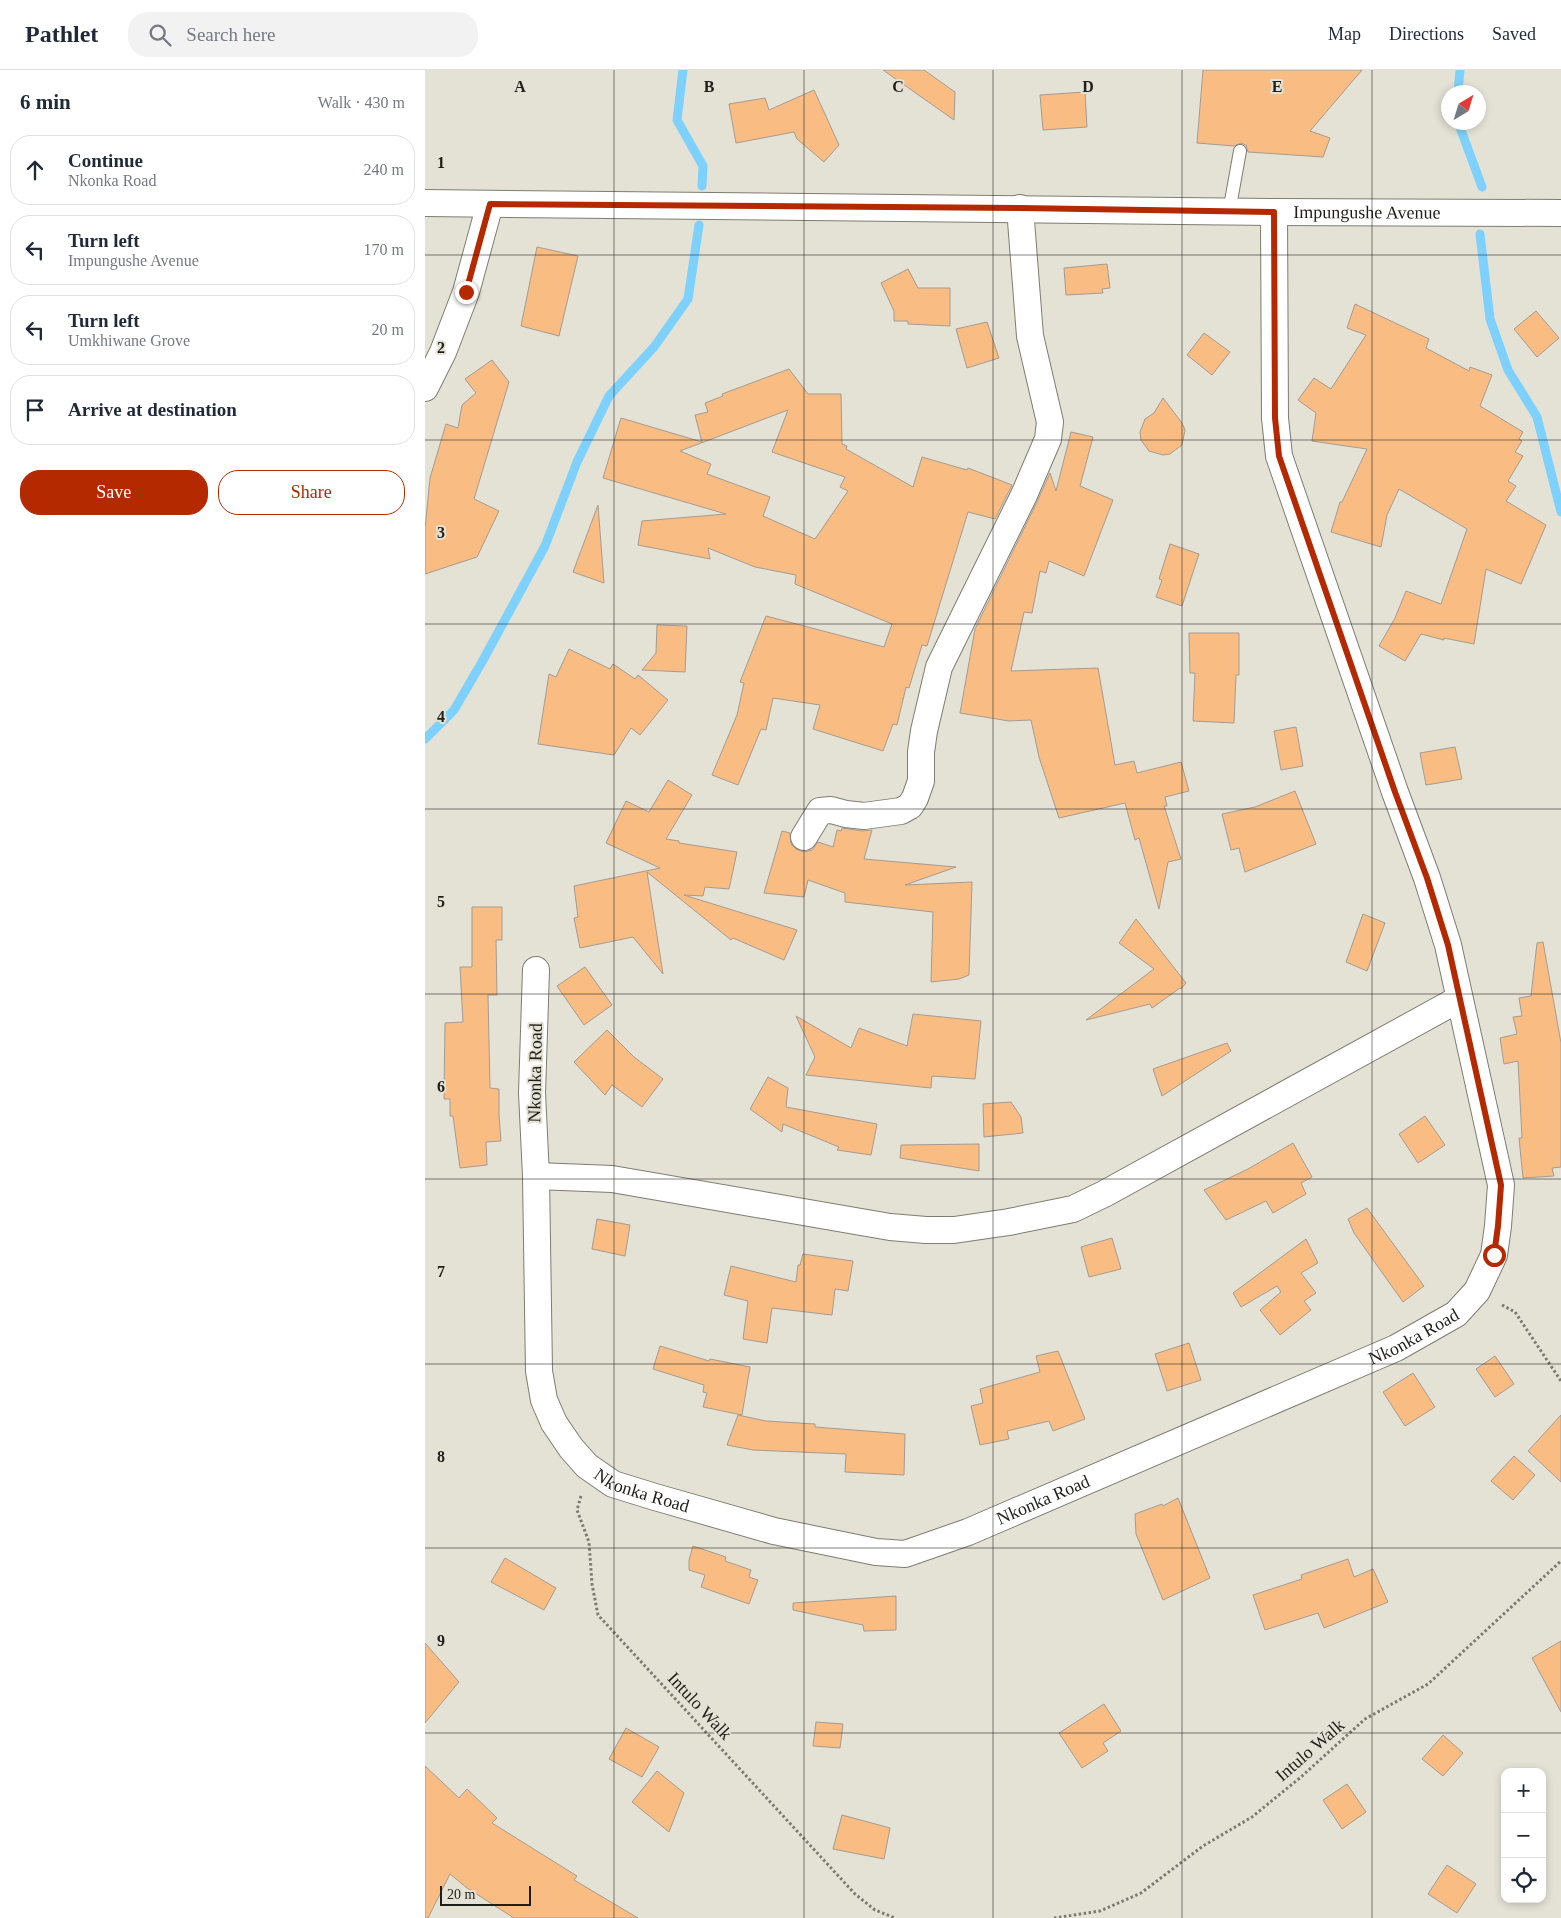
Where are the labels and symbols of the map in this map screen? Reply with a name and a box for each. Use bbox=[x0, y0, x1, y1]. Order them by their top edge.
text: A bbox=[514, 78, 526, 95]
text: B bbox=[704, 78, 715, 95]
text: C bbox=[892, 78, 904, 95]
text: D bbox=[1082, 78, 1094, 95]
text: E bbox=[1272, 78, 1282, 95]
north arrow bbox=[1441, 85, 1486, 130]
text: 1 bbox=[437, 154, 445, 171]
street label: Impungushe Avenue bbox=[1293, 202, 1441, 223]
route end bbox=[455, 281, 478, 304]
text: 2 bbox=[437, 339, 445, 356]
text: 3 bbox=[437, 524, 445, 541]
text: 4 bbox=[437, 708, 445, 725]
text: 5 bbox=[437, 893, 445, 910]
street label: Nkonka Road bbox=[524, 1023, 546, 1123]
text: 6 bbox=[437, 1078, 445, 1095]
route start bbox=[1483, 1244, 1506, 1267]
text: 7 bbox=[437, 1263, 445, 1280]
street label: Nkonka Road bbox=[1365, 1305, 1462, 1369]
text: 8 bbox=[437, 1448, 445, 1465]
street label: Nkonka Road bbox=[591, 1464, 692, 1516]
street label: Nkonka Road bbox=[993, 1471, 1093, 1529]
text: 9 bbox=[437, 1632, 445, 1649]
street label: Intulo Walk bbox=[664, 1668, 736, 1744]
street label: Intulo Walk bbox=[1271, 1715, 1349, 1785]
scale bar bbox=[440, 1883, 531, 1906]

